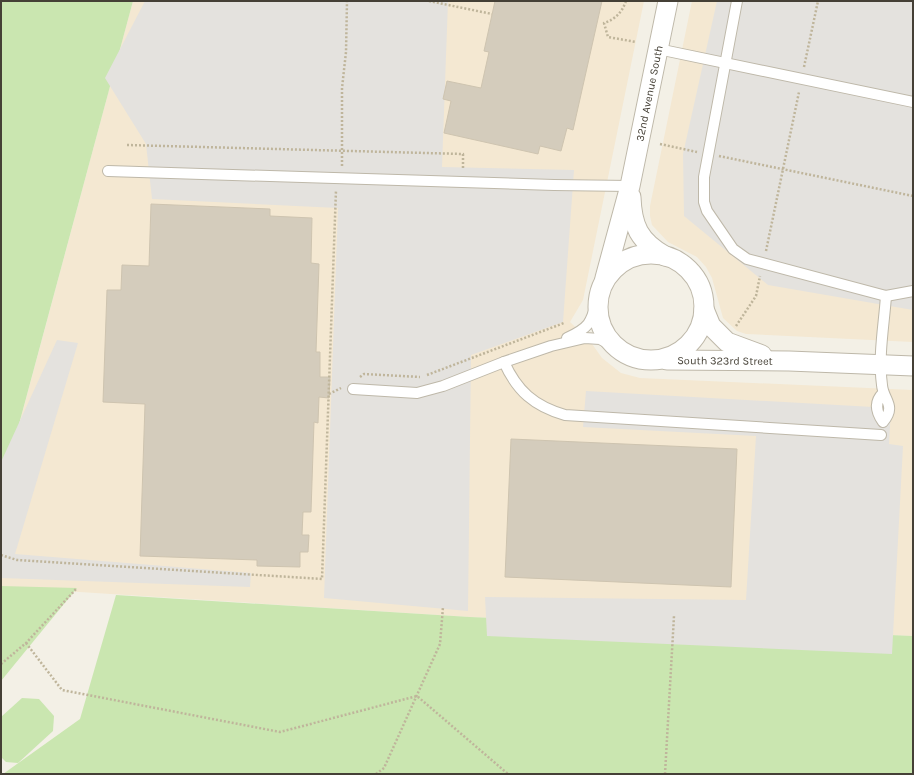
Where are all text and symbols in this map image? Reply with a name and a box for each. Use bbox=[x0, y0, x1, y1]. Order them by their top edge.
street label: 32nd Avenue South bbox=[633, 44, 666, 143]
street label: South 323rd Street bbox=[677, 354, 773, 368]

